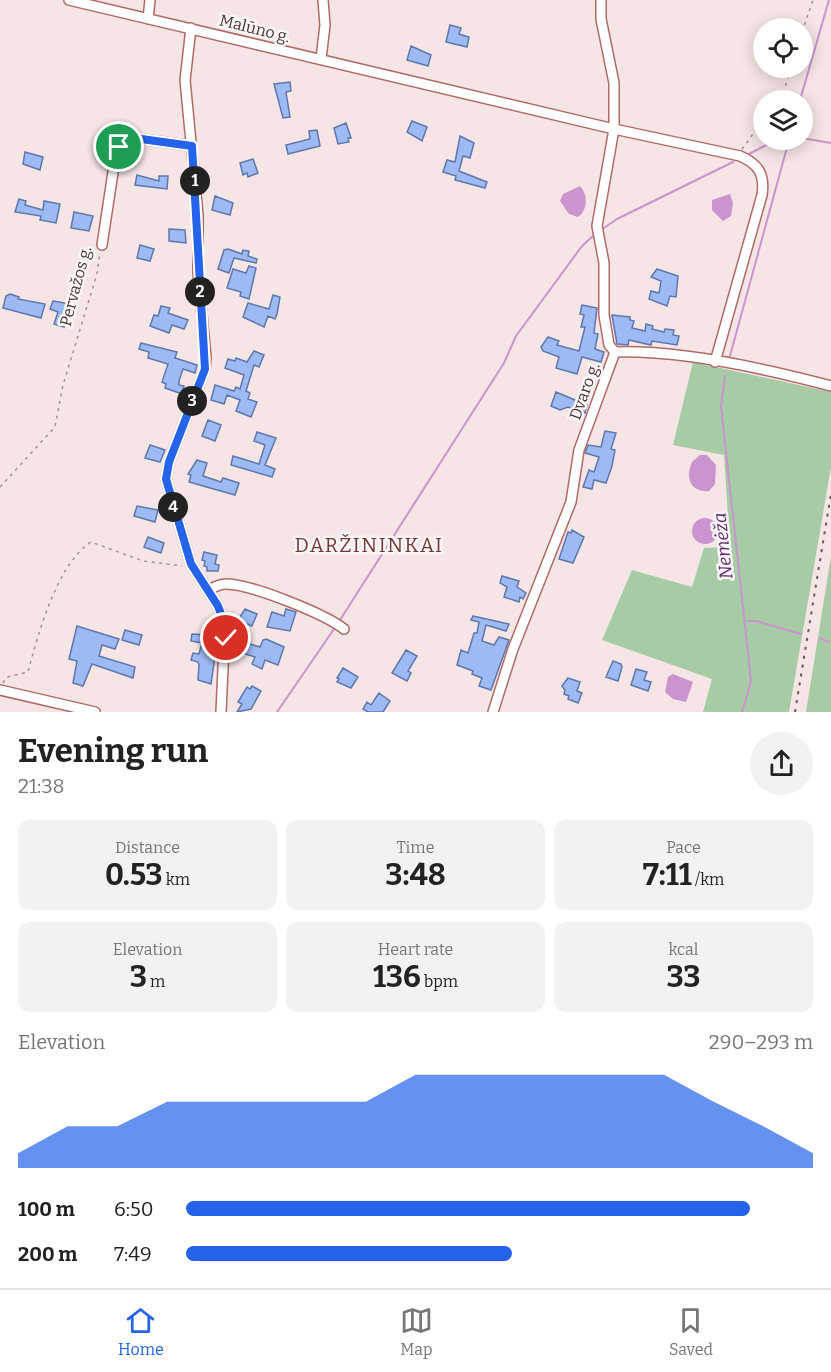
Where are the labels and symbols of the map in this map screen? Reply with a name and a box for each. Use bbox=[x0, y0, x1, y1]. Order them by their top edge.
street label: Malūno g. bbox=[218, 11, 292, 46]
pin bbox=[93, 121, 144, 172]
pin: 1 bbox=[180, 166, 210, 196]
street label: Pervažos g. bbox=[56, 244, 95, 328]
pin: 2 bbox=[185, 277, 215, 307]
street label: Dvaro g. bbox=[565, 360, 604, 422]
pin: 3 bbox=[177, 386, 207, 416]
pin: 4 bbox=[158, 492, 188, 522]
water label: Nemėža bbox=[709, 512, 737, 580]
district label: DARŽININKAI bbox=[294, 533, 444, 557]
pin bbox=[200, 612, 251, 663]

